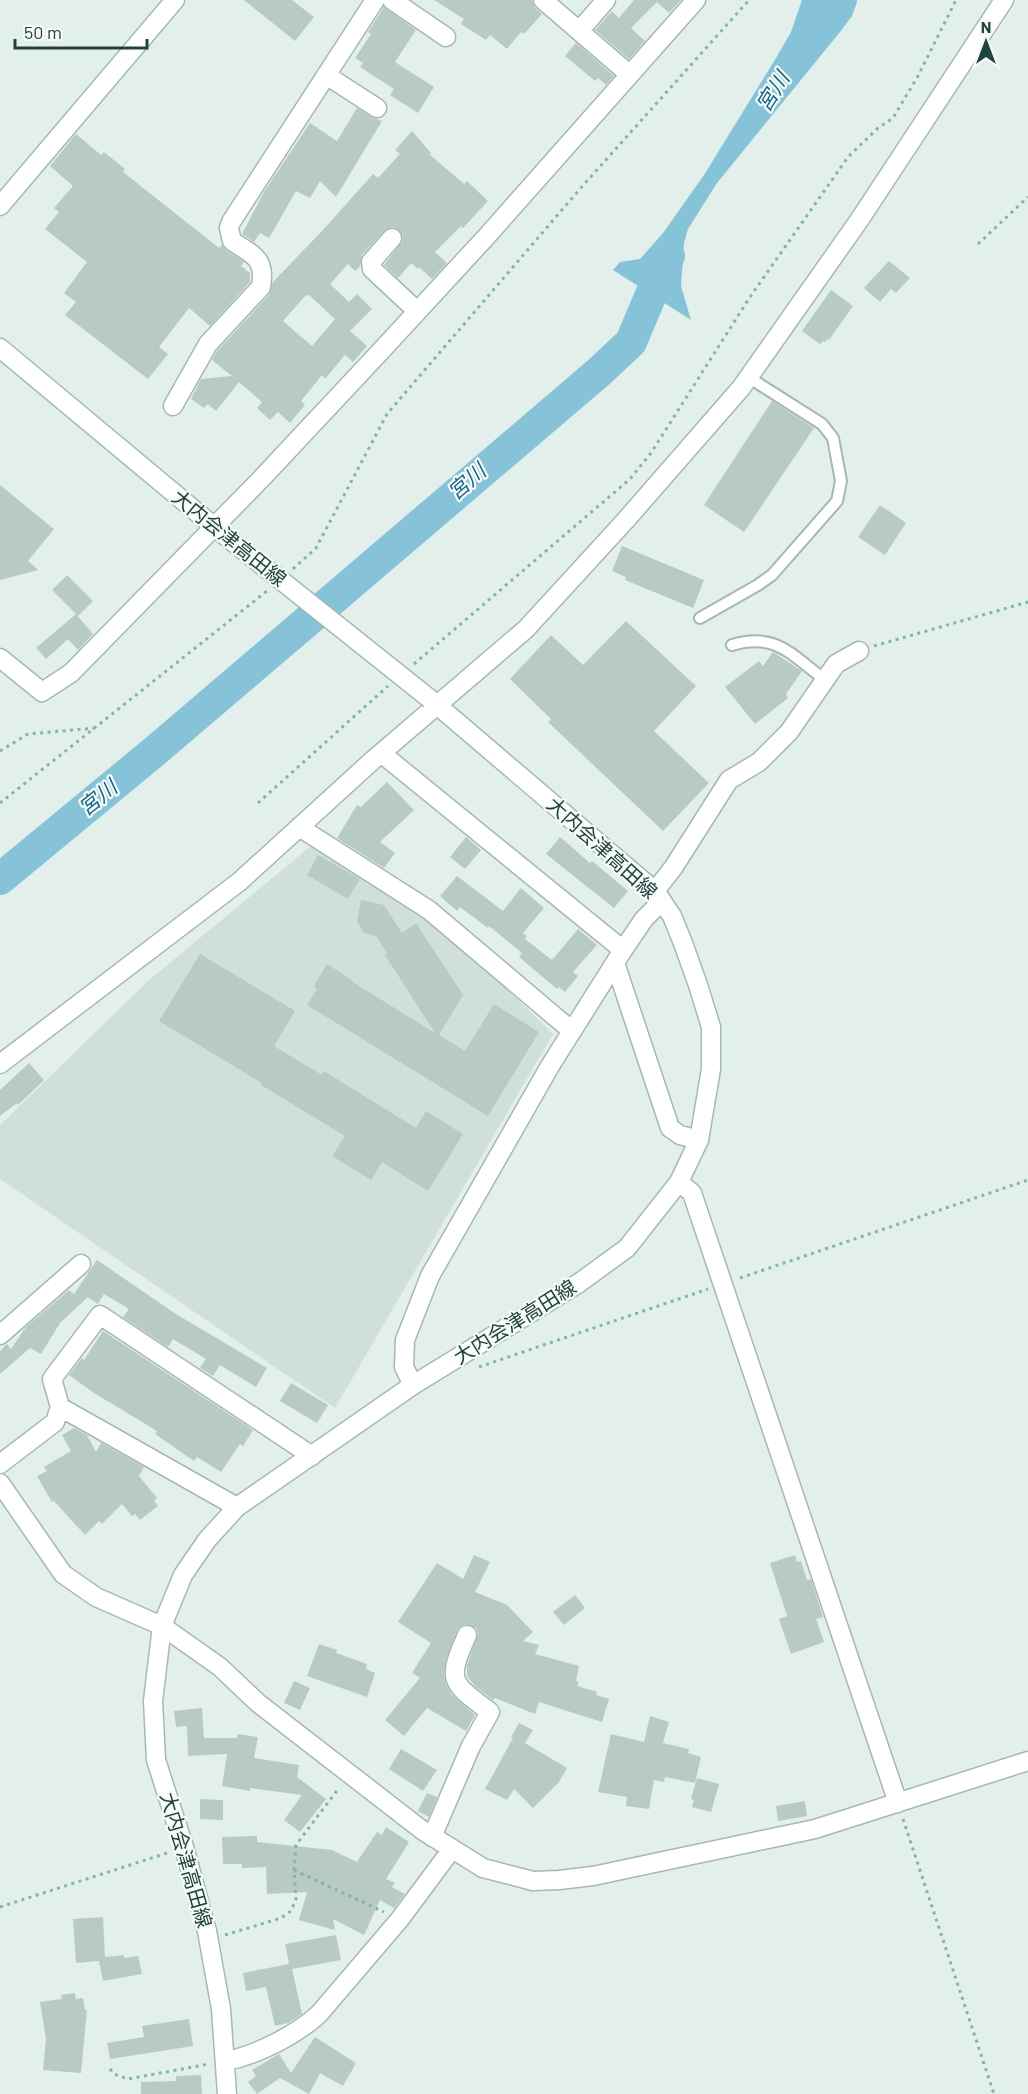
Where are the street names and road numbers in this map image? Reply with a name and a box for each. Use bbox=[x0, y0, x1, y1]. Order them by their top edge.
street label: 大内会津高田線 bbox=[168, 484, 292, 591]
street label: 大内会津高田線 bbox=[543, 791, 663, 903]
street label: 大内会津高田線 bbox=[449, 1274, 580, 1368]
street label: 大内会津高田線 bbox=[156, 1789, 218, 1930]

